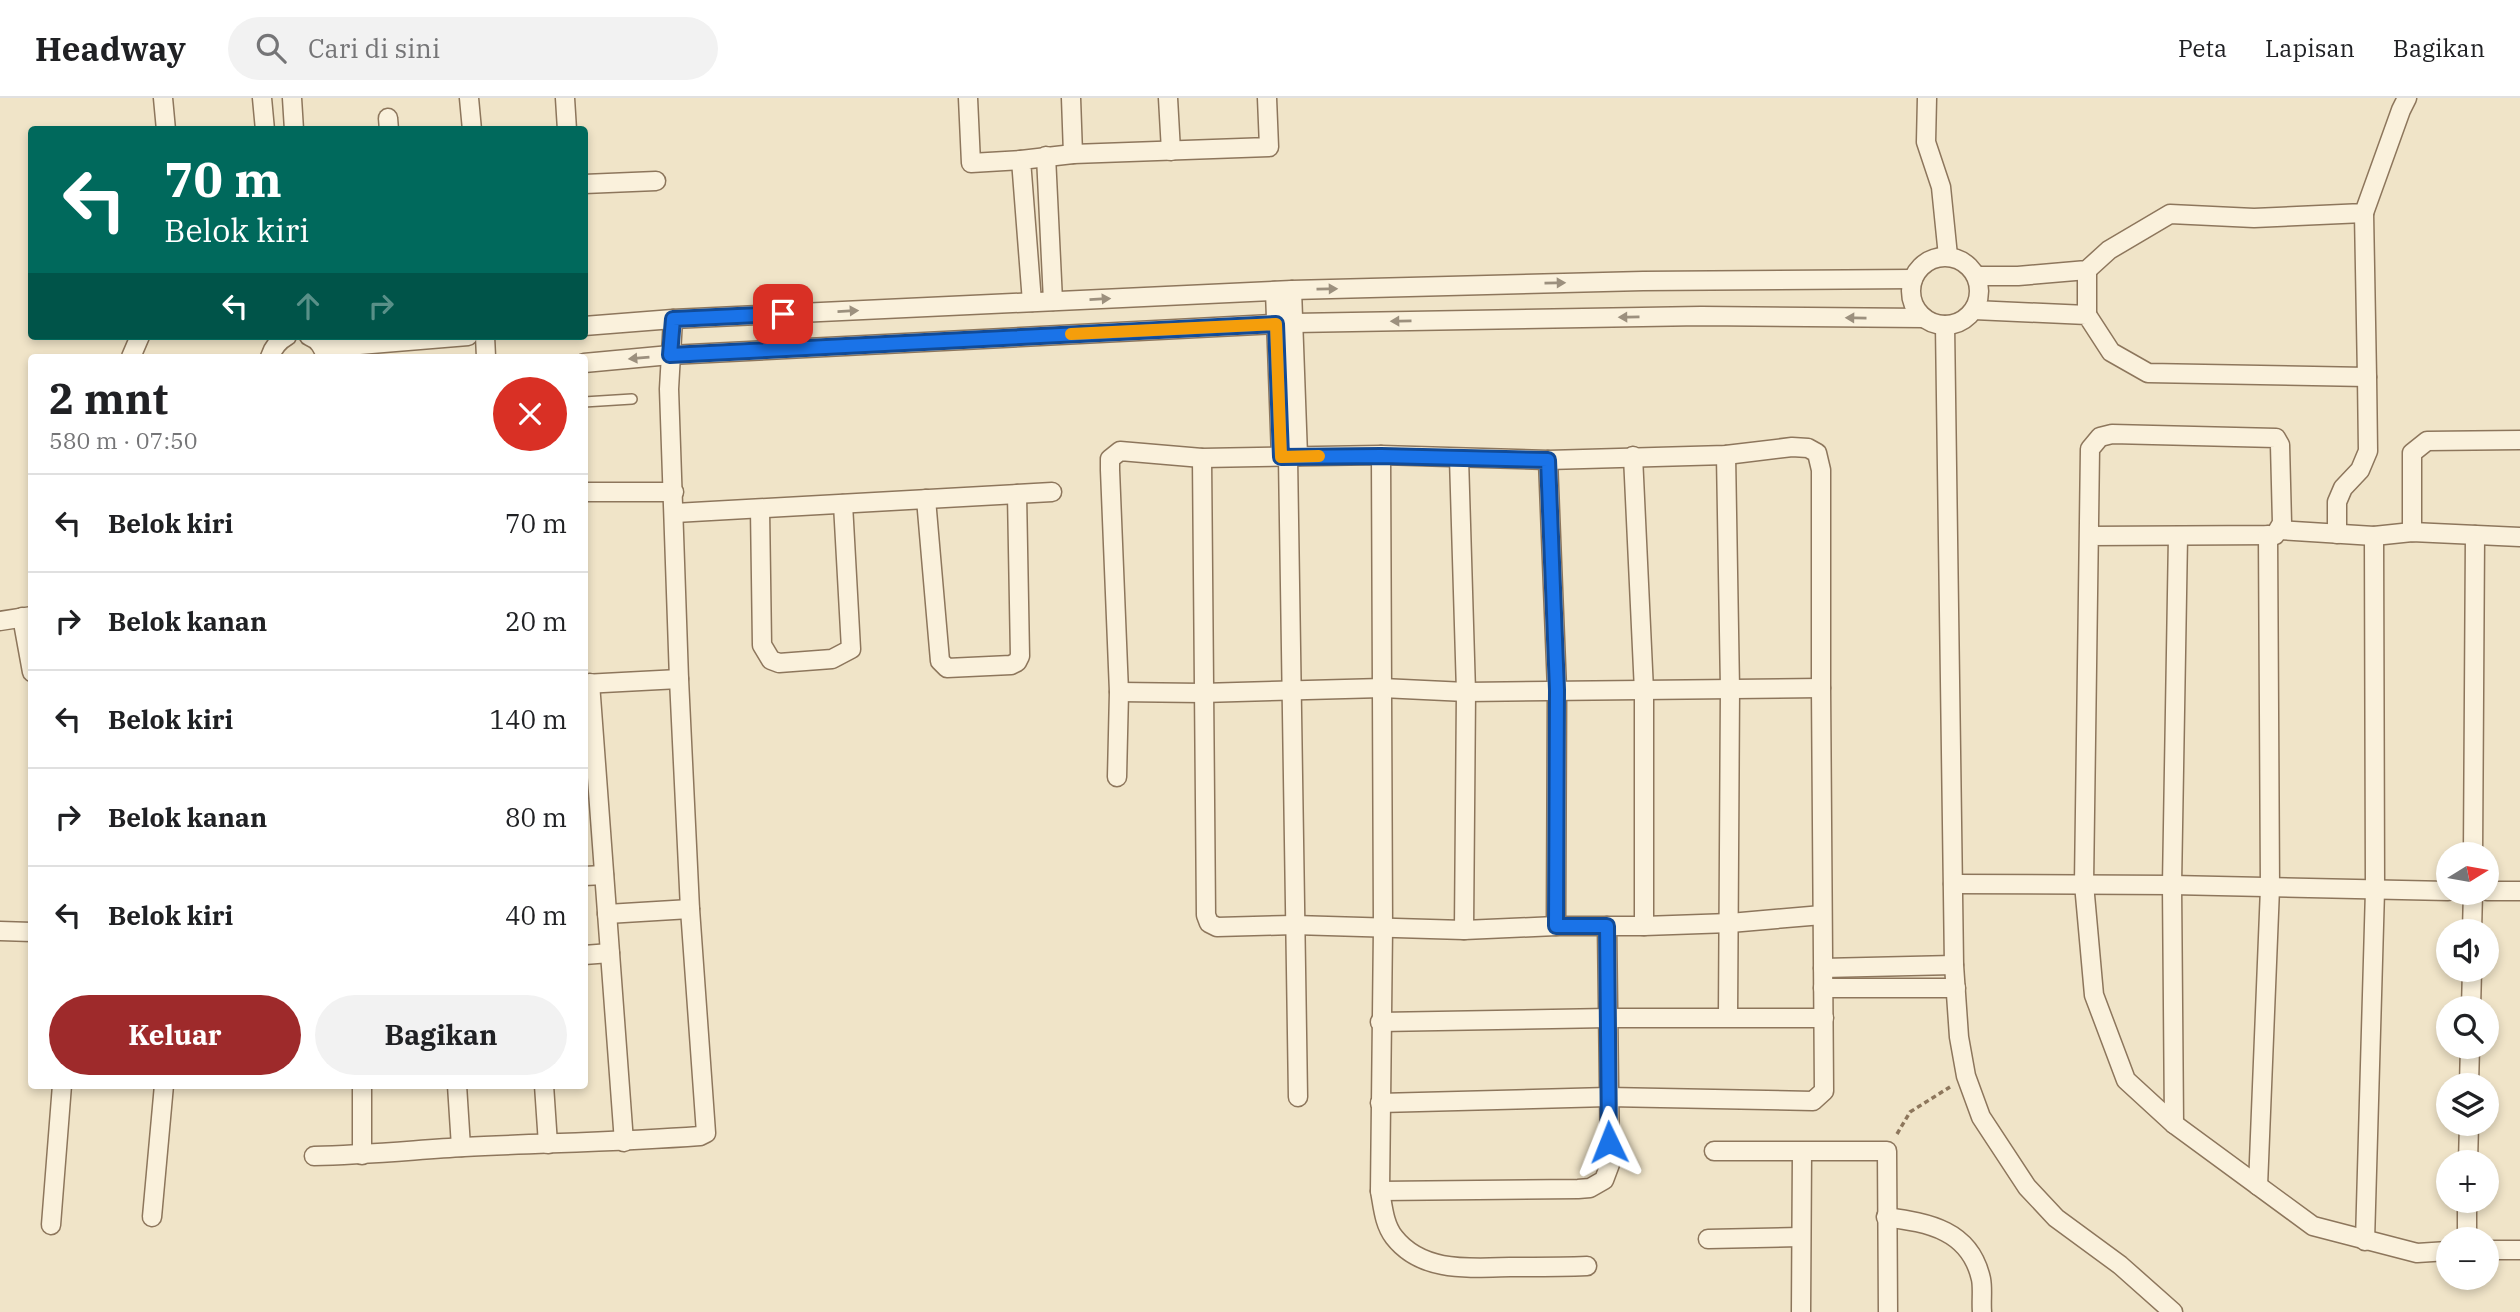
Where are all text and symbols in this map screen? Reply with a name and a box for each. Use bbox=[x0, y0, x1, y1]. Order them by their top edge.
search box bbox=[228, 17, 718, 80]
text: Headway bbox=[35, 27, 186, 70]
icon: search bbox=[252, 29, 290, 67]
text: Cari di sini bbox=[308, 31, 440, 65]
text: Peta bbox=[2178, 32, 2227, 64]
text: Lapisan bbox=[2265, 32, 2355, 64]
text: Bagikan bbox=[2393, 32, 2485, 64]
text: 70 m bbox=[164, 147, 282, 210]
icon: left bbox=[49, 154, 140, 245]
text: Belok kiri bbox=[164, 209, 309, 251]
one-way arrow bbox=[1544, 277, 1566, 289]
one-way arrow bbox=[1316, 283, 1338, 294]
pin bbox=[753, 284, 813, 344]
icon: left bbox=[216, 287, 254, 325]
icon: ahead bbox=[289, 287, 327, 325]
icon: right bbox=[362, 287, 400, 325]
one-way arrow bbox=[1089, 293, 1111, 304]
icon: arrive bbox=[764, 295, 802, 333]
one-way arrow bbox=[837, 305, 859, 316]
one-way arrow bbox=[1617, 311, 1639, 323]
one-way arrow bbox=[1845, 312, 1867, 323]
one-way arrow bbox=[1390, 316, 1412, 327]
one-way arrow bbox=[628, 352, 650, 363]
text: 2 mnt bbox=[49, 371, 168, 426]
button: close bbox=[493, 377, 567, 451]
text: 580 m · 07:50 bbox=[49, 425, 198, 455]
icon: left bbox=[49, 504, 87, 542]
text: Belok kiri bbox=[108, 506, 233, 540]
text: 70 m bbox=[505, 506, 567, 540]
icon: right bbox=[49, 602, 87, 640]
text: Belok kanan bbox=[108, 604, 267, 638]
text: 20 m bbox=[505, 604, 567, 638]
icon: left bbox=[49, 700, 87, 738]
text: Belok kiri bbox=[108, 702, 233, 736]
text: 140 m bbox=[489, 702, 567, 736]
icon: right bbox=[49, 798, 87, 836]
text: Belok kanan bbox=[108, 800, 267, 834]
text: 80 m bbox=[505, 800, 567, 834]
north arrow bbox=[2436, 842, 2499, 905]
map controls bbox=[2436, 842, 2499, 1290]
icon: left bbox=[49, 896, 87, 934]
text: Belok kiri bbox=[108, 898, 233, 932]
text: 40 m bbox=[505, 898, 567, 932]
button: sound bbox=[2436, 919, 2499, 982]
button: Keluar bbox=[49, 995, 301, 1075]
button: Bagikan bbox=[315, 995, 567, 1075]
button: search bbox=[2436, 996, 2499, 1059]
button: layers bbox=[2436, 1073, 2499, 1136]
position arrow bbox=[1572, 1105, 1646, 1179]
button: + bbox=[2436, 1150, 2499, 1213]
button: − bbox=[2436, 1227, 2499, 1290]

